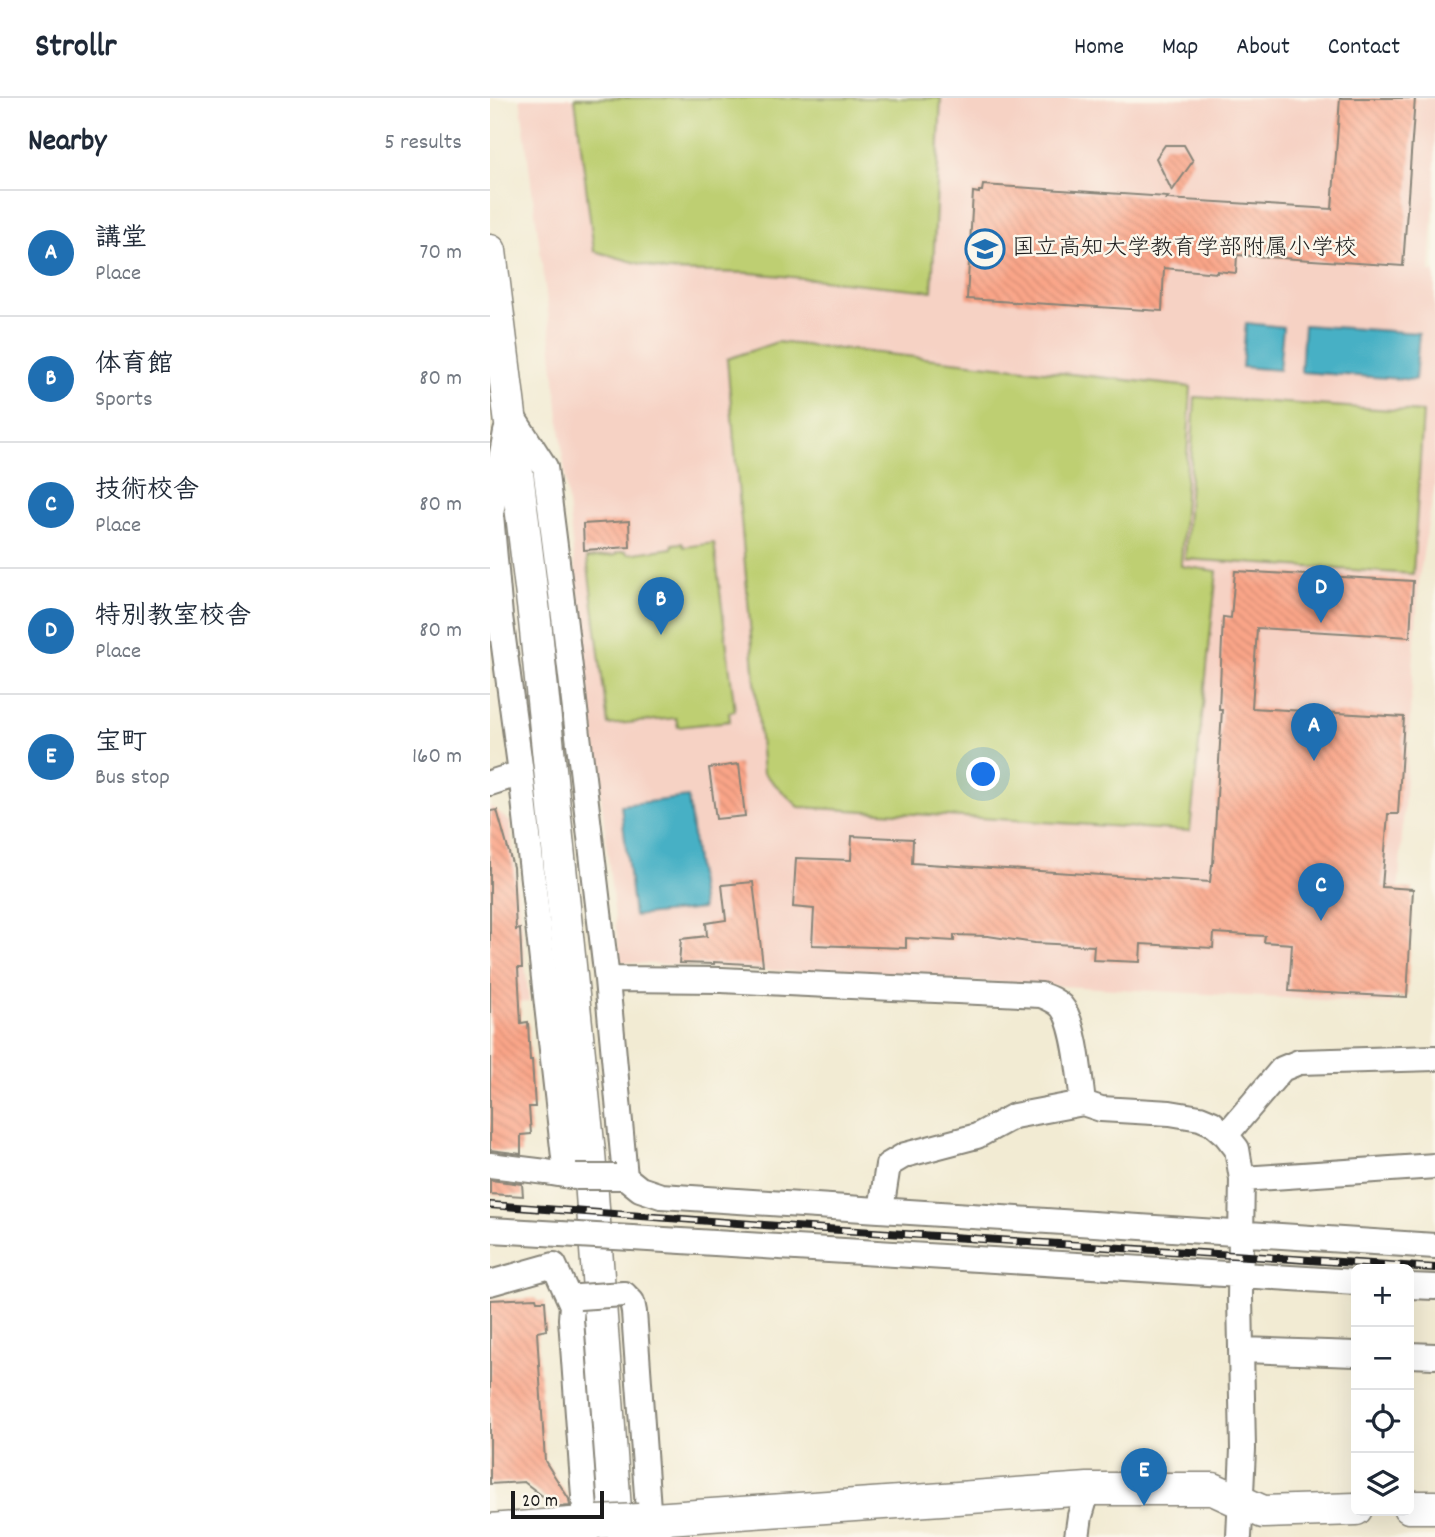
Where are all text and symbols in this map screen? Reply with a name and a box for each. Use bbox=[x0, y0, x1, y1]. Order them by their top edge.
text: Strollr bbox=[35, 25, 117, 72]
text: Home bbox=[1074, 31, 1124, 65]
text: Map bbox=[1162, 31, 1198, 65]
text: About bbox=[1236, 31, 1290, 65]
text: Contact bbox=[1328, 31, 1400, 65]
text: Nearby bbox=[28, 122, 106, 165]
text: 5 results bbox=[384, 127, 462, 160]
text: 講堂 bbox=[95, 221, 147, 258]
school or university icon: 国立高知大学教育学部附属小学校 bbox=[964, 228, 1006, 270]
place label: 国立高知大学教育学部附属小学校 bbox=[1012, 233, 1357, 266]
text: A bbox=[45, 237, 57, 270]
text: 70 m bbox=[420, 237, 462, 270]
text: Place bbox=[95, 258, 141, 291]
text: 体育館 bbox=[95, 347, 173, 384]
text: B bbox=[46, 363, 56, 396]
text: 80 m bbox=[419, 363, 462, 396]
text: Sports bbox=[95, 384, 153, 417]
text: 技術校舎 bbox=[95, 473, 199, 510]
text: C bbox=[45, 489, 57, 522]
text: 80 m bbox=[419, 489, 462, 522]
text: Place bbox=[95, 510, 141, 543]
pin: D bbox=[1298, 565, 1344, 623]
pin: B bbox=[638, 577, 684, 635]
text: 特別教室校舎 bbox=[95, 599, 251, 636]
text: D bbox=[45, 615, 57, 648]
text: 80 m bbox=[419, 615, 462, 648]
text: Place bbox=[95, 636, 141, 669]
pin: A bbox=[1291, 703, 1337, 761]
text: 宝町 bbox=[95, 725, 147, 762]
text: E bbox=[46, 741, 56, 774]
text: 160 m bbox=[412, 741, 462, 774]
your location bbox=[966, 757, 1000, 791]
text: Bus stop bbox=[95, 762, 170, 795]
pin: C bbox=[1298, 863, 1344, 921]
map controls bbox=[1351, 1264, 1414, 1516]
button: + bbox=[1351, 1264, 1414, 1327]
button: − bbox=[1351, 1327, 1414, 1390]
button: locate bbox=[1351, 1390, 1414, 1453]
pin: E bbox=[1121, 1448, 1167, 1506]
button: layers bbox=[1351, 1453, 1414, 1516]
scale bar bbox=[511, 1488, 604, 1520]
text: 20 m bbox=[522, 1489, 558, 1516]

